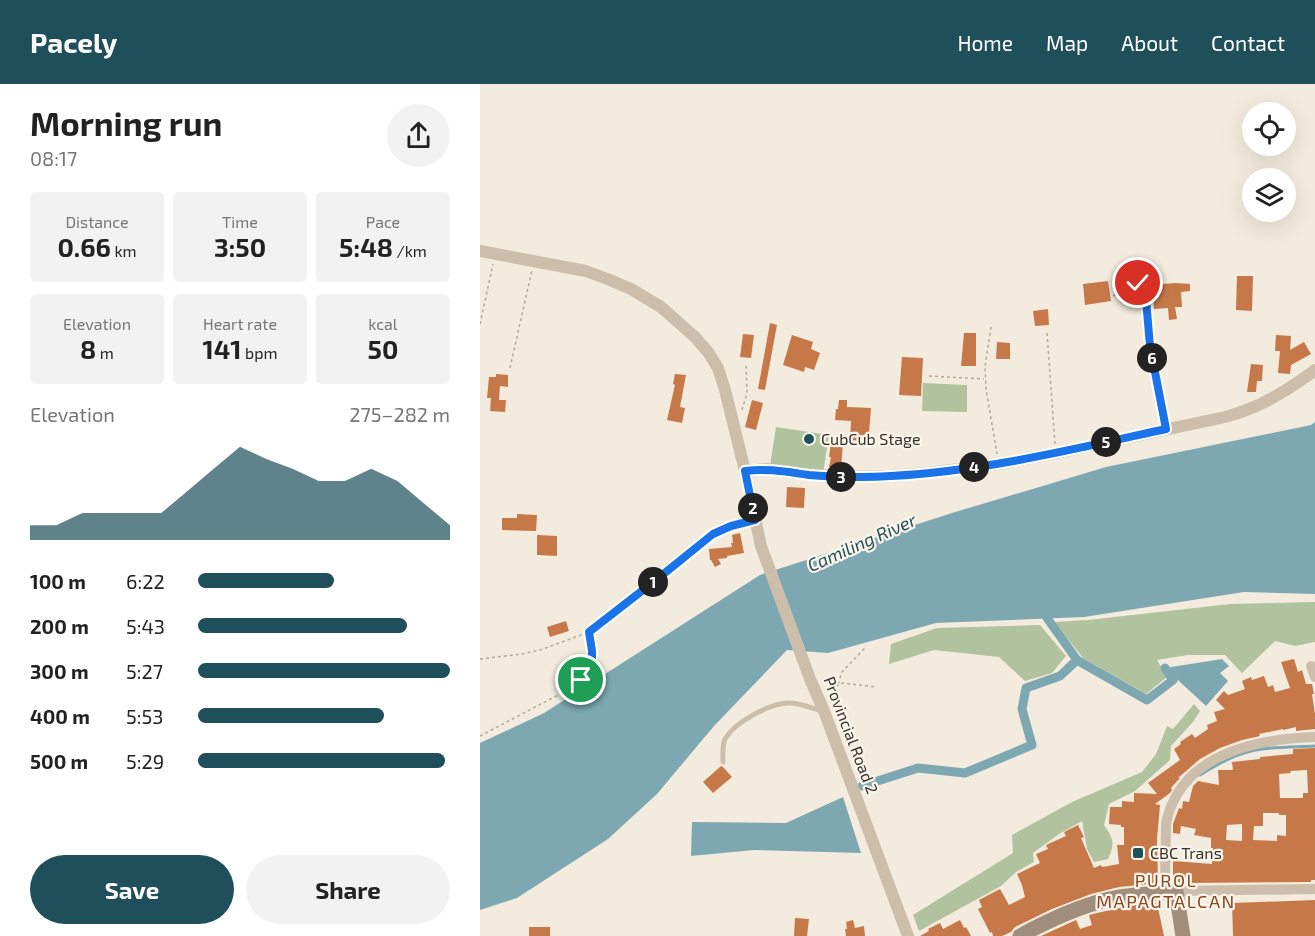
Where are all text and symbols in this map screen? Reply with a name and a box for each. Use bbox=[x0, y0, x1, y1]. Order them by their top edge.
text: Pacely bbox=[30, 25, 117, 59]
text: Home bbox=[957, 30, 1013, 55]
text: Map bbox=[1046, 30, 1088, 55]
text: About bbox=[1121, 30, 1178, 55]
text: Contact bbox=[1211, 30, 1285, 55]
map controls bbox=[1242, 102, 1296, 222]
button: locate bbox=[1242, 102, 1296, 156]
text: Morning run bbox=[30, 103, 222, 143]
button: share bbox=[387, 104, 450, 167]
text: 08:17 bbox=[30, 146, 77, 170]
button: layers bbox=[1242, 168, 1296, 222]
text: Distance bbox=[65, 212, 129, 231]
text: Time bbox=[222, 212, 258, 231]
text: Pace bbox=[366, 212, 400, 231]
text: 0.66 bbox=[57, 231, 111, 262]
text: 3:50 bbox=[214, 231, 266, 262]
text: 5:48 bbox=[339, 231, 393, 262]
text: km bbox=[111, 241, 137, 260]
text: /km bbox=[393, 241, 427, 260]
pin bbox=[1112, 257, 1163, 308]
icon: check bbox=[1121, 266, 1154, 299]
text: Elevation bbox=[63, 314, 131, 333]
text: Heart rate bbox=[203, 314, 277, 333]
text: kcal bbox=[368, 314, 398, 333]
text: 8 bbox=[80, 333, 96, 364]
text: 141 bbox=[202, 333, 242, 364]
text: 50 bbox=[368, 333, 398, 364]
text: m bbox=[96, 343, 114, 362]
text: bpm bbox=[242, 343, 278, 362]
pin: 6 bbox=[1137, 343, 1167, 373]
text: 6 bbox=[1147, 348, 1157, 367]
text: Elevation bbox=[30, 402, 115, 426]
text: 275–282 m bbox=[349, 402, 450, 426]
pin: 5 bbox=[1091, 427, 1121, 457]
place label: CubCub Stage bbox=[821, 429, 921, 448]
marker: CubCub Stage bbox=[802, 432, 816, 446]
text: 5 bbox=[1102, 432, 1110, 451]
pin: 4 bbox=[959, 452, 989, 482]
text: 4 bbox=[969, 457, 979, 476]
pin: 3 bbox=[826, 462, 856, 492]
text: 3 bbox=[836, 467, 846, 486]
pin: 2 bbox=[738, 493, 768, 523]
text: 2 bbox=[748, 498, 758, 517]
water label: Camiling River bbox=[804, 508, 920, 576]
pin: 1 bbox=[638, 567, 668, 597]
text: 100 m bbox=[30, 569, 86, 593]
text: 6:22 bbox=[126, 569, 165, 593]
text: 1 bbox=[650, 572, 656, 591]
text: 200 m bbox=[30, 614, 89, 638]
text: 5:43 bbox=[126, 614, 165, 638]
pin bbox=[555, 654, 606, 705]
text: 300 m bbox=[30, 659, 89, 683]
text: 5:27 bbox=[126, 659, 163, 683]
icon: arrive bbox=[564, 663, 597, 696]
street label: Provincial Road 2 bbox=[820, 673, 883, 796]
text: 400 m bbox=[30, 704, 90, 728]
text: 5:53 bbox=[126, 704, 163, 728]
text: 500 m bbox=[30, 749, 88, 773]
text: 5:29 bbox=[126, 749, 164, 773]
place label: CBC Trans bbox=[1150, 843, 1222, 862]
marker: CBC Trans bbox=[1131, 846, 1145, 860]
button: Save bbox=[30, 855, 234, 924]
button: Share bbox=[246, 855, 450, 924]
district label: PUROL MAPAGTALCAN bbox=[1096, 869, 1236, 912]

